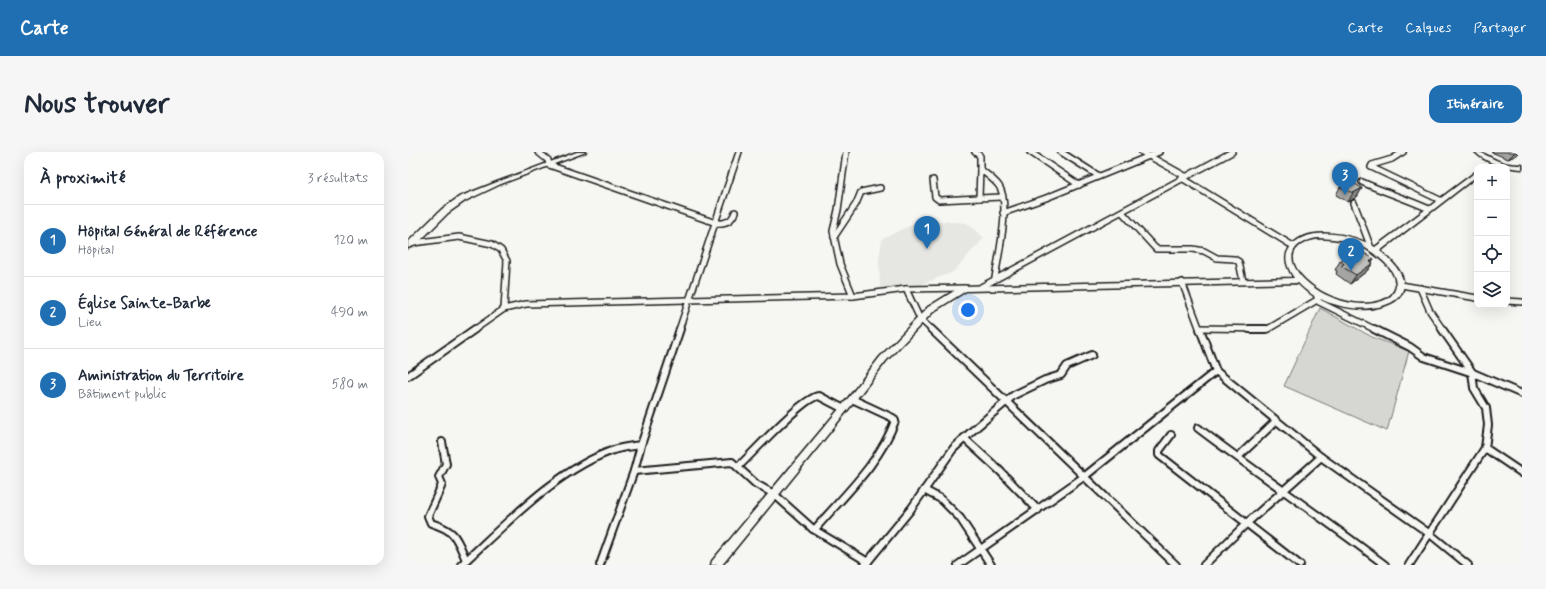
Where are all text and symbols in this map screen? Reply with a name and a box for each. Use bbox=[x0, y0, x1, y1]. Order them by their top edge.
text: Carte bbox=[20, 16, 69, 41]
text: Carte bbox=[1347, 19, 1383, 37]
text: Calques bbox=[1405, 19, 1451, 37]
text: Partager bbox=[1473, 19, 1526, 37]
button: Itinéraire bbox=[1429, 85, 1522, 123]
text: Nous trouver bbox=[24, 86, 169, 123]
pin: 3 bbox=[1332, 162, 1358, 195]
map controls bbox=[1474, 164, 1510, 308]
button: + bbox=[1474, 164, 1510, 200]
text: À proximité bbox=[40, 167, 125, 189]
text: 3 résultats bbox=[308, 170, 368, 187]
button: − bbox=[1474, 200, 1510, 236]
pin: 1 bbox=[914, 216, 940, 249]
text: Hôpital Général de Référence bbox=[78, 222, 257, 242]
text: 1 bbox=[50, 232, 56, 249]
text: 120 m bbox=[334, 232, 368, 249]
button: locate bbox=[1474, 236, 1510, 272]
pin: 2 bbox=[1338, 238, 1364, 271]
text: Hôpital bbox=[78, 242, 114, 259]
button: layers bbox=[1474, 272, 1510, 308]
text: Église Sainte-Barbe bbox=[78, 294, 211, 314]
your location bbox=[958, 300, 978, 320]
text: 2 bbox=[50, 304, 56, 321]
text: 490 m bbox=[331, 304, 368, 321]
text: Lieu bbox=[78, 314, 102, 331]
text: Aministration du Territoire bbox=[78, 366, 244, 386]
text: 3 bbox=[50, 376, 56, 393]
text: 580 m bbox=[331, 376, 368, 393]
text: Bâtiment public bbox=[78, 386, 166, 403]

